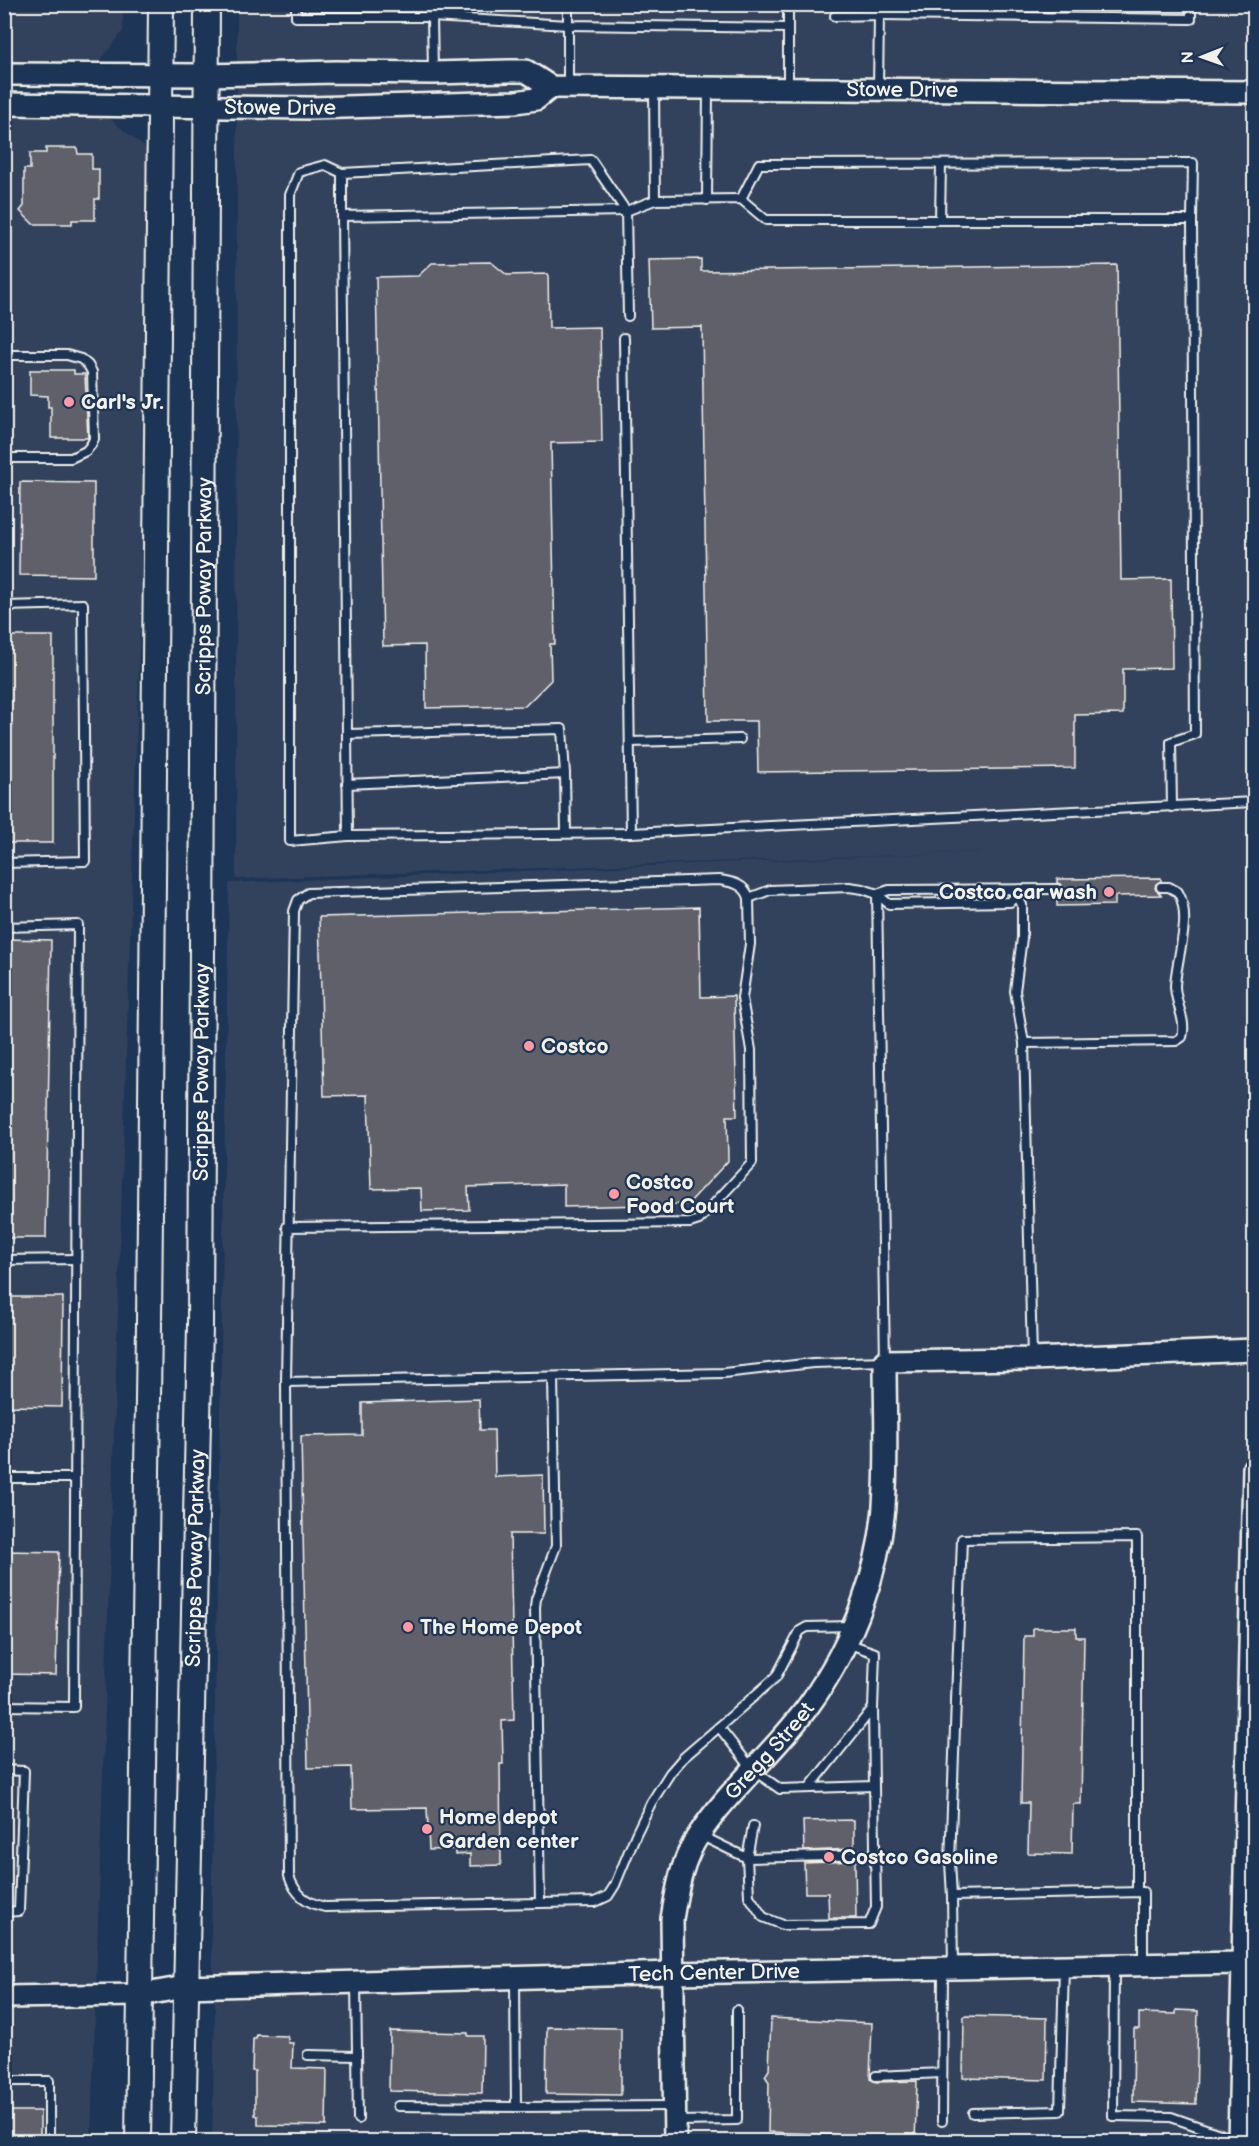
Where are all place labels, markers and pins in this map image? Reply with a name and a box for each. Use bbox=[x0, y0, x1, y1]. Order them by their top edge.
place label: Carl's Jr. bbox=[81, 390, 164, 415]
marker: Carl's Jr. bbox=[62, 395, 76, 409]
place label: Costco car wash bbox=[939, 880, 1097, 905]
marker: Costco car wash bbox=[1102, 885, 1116, 899]
place label: Costco bbox=[541, 1034, 608, 1059]
marker: Costco bbox=[522, 1039, 536, 1053]
place label: Costco Food Court bbox=[626, 1170, 734, 1219]
marker: Costco Food Court bbox=[607, 1187, 621, 1201]
place label: The Home Depot bbox=[420, 1615, 582, 1640]
marker: The Home Depot bbox=[401, 1620, 415, 1634]
place label: Home depot Garden center bbox=[439, 1805, 579, 1854]
marker: Home depot Garden center bbox=[420, 1822, 434, 1836]
place label: Costco Gasoline bbox=[841, 1845, 998, 1870]
marker: Costco Gasoline bbox=[822, 1850, 836, 1864]

